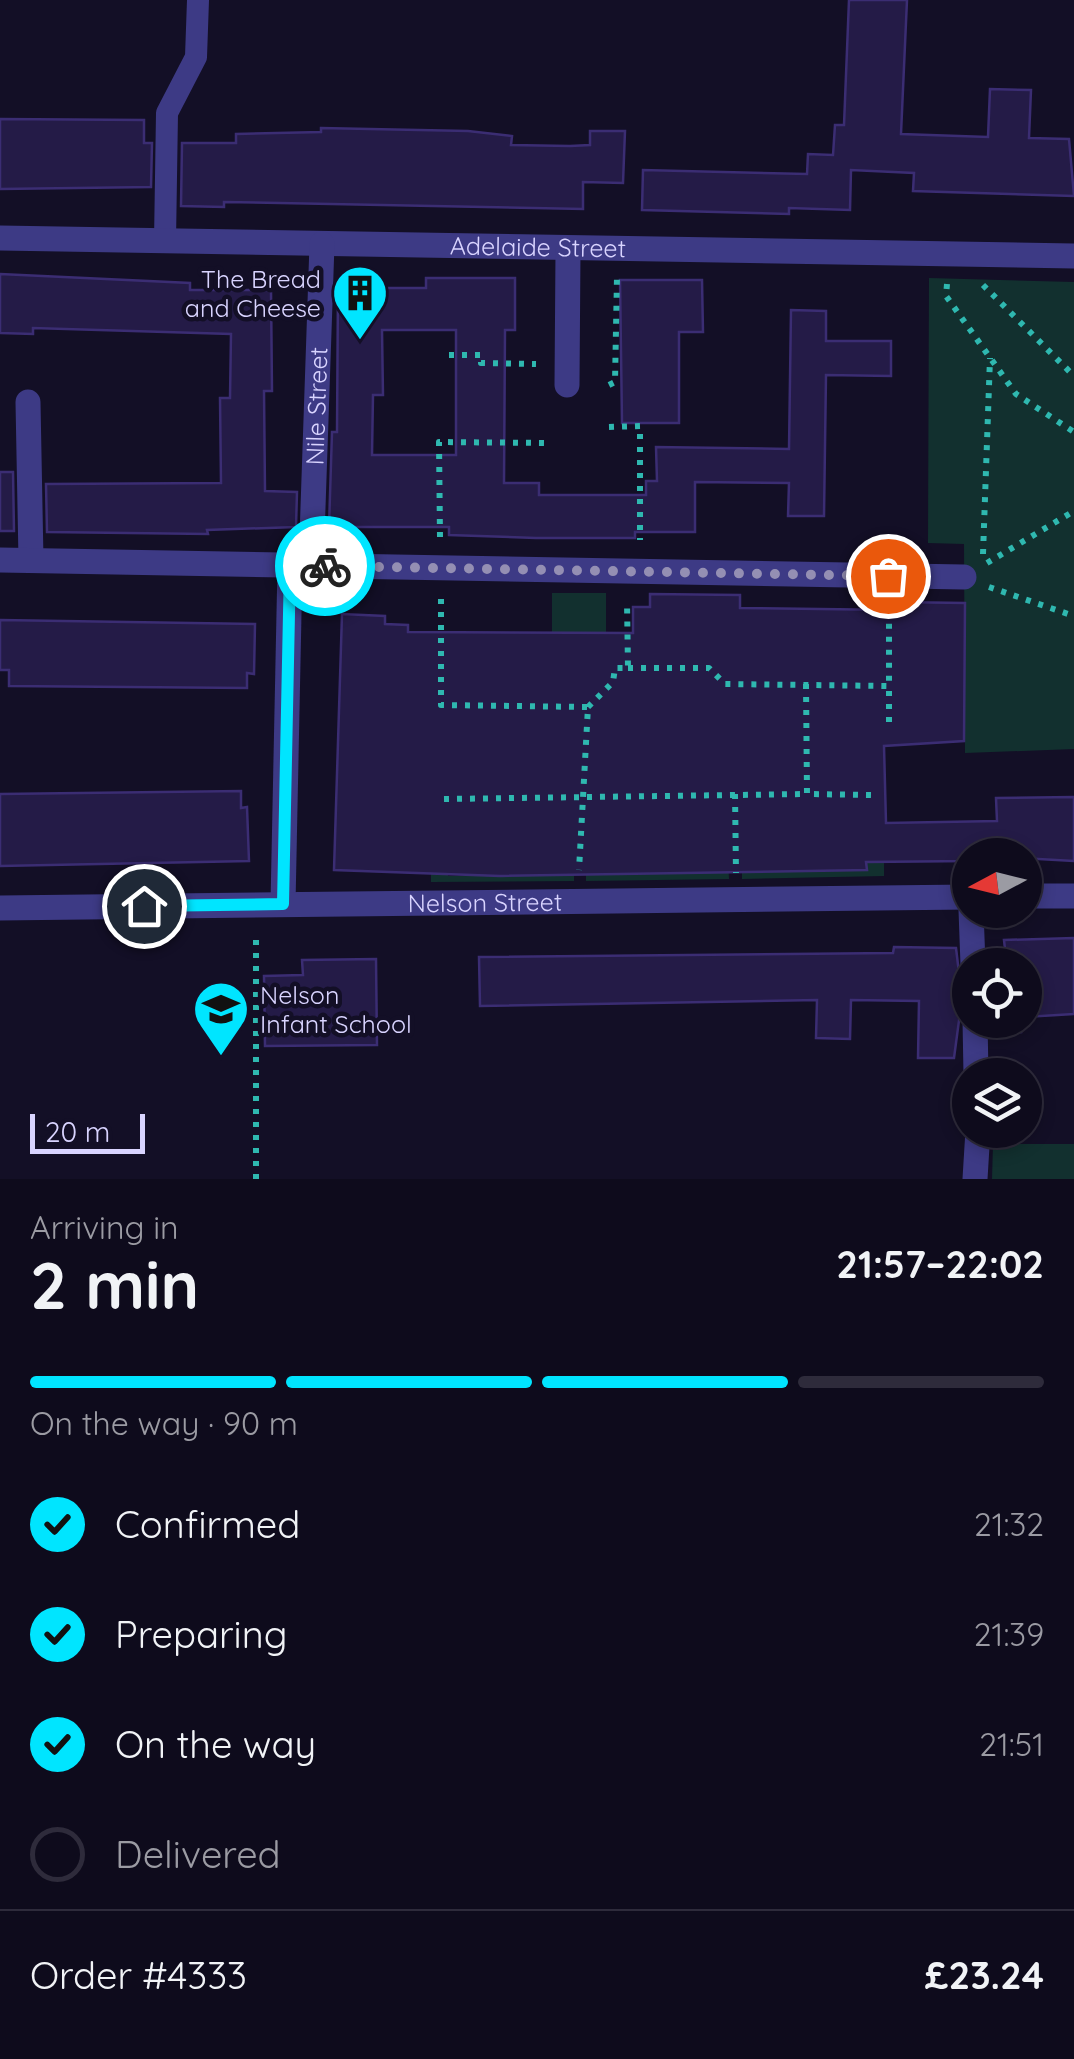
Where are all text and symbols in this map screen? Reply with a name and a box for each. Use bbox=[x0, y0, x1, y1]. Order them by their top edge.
street label: Adelaide Street bbox=[450, 230, 626, 263]
place label: The Bread and Cheese bbox=[185, 263, 321, 323]
building icon: The Bread and Cheese bbox=[330, 263, 390, 342]
street label: Nile Street bbox=[298, 346, 333, 466]
courier bbox=[275, 516, 375, 616]
pin bbox=[846, 534, 931, 619]
icon: bike bbox=[298, 539, 353, 594]
icon: bag bbox=[861, 549, 916, 604]
north arrow bbox=[952, 838, 1042, 928]
map controls bbox=[952, 838, 1042, 1148]
pin bbox=[102, 864, 187, 949]
icon: home bbox=[117, 879, 172, 934]
street label: Nelson Street bbox=[407, 886, 562, 918]
button: locate bbox=[952, 948, 1042, 1038]
school or university icon: Nelson Infant School bbox=[191, 979, 251, 1058]
place label: Nelson Infant School bbox=[260, 979, 412, 1039]
button: layers bbox=[952, 1058, 1042, 1148]
scale bar bbox=[30, 1109, 145, 1154]
text: 20 m bbox=[45, 1114, 110, 1149]
text: Arriving in bbox=[30, 1207, 179, 1247]
text: 21:57–22:02 bbox=[836, 1240, 1044, 1288]
text: 2 min bbox=[30, 1244, 199, 1325]
text: On the way · 90 m bbox=[30, 1403, 298, 1443]
icon: check bbox=[30, 1497, 85, 1552]
text: Confirmed bbox=[115, 1500, 300, 1548]
text: 21:32 bbox=[974, 1504, 1044, 1544]
icon: check bbox=[30, 1607, 85, 1662]
text: Preparing bbox=[115, 1610, 287, 1658]
text: 21:39 bbox=[974, 1614, 1044, 1654]
icon: check bbox=[30, 1717, 85, 1772]
text: On the way bbox=[115, 1720, 316, 1768]
text: 21:51 bbox=[979, 1724, 1044, 1764]
text: Delivered bbox=[115, 1830, 281, 1878]
text: Order #4333 bbox=[30, 1951, 247, 1999]
text: £23.24 bbox=[925, 1951, 1044, 1999]

